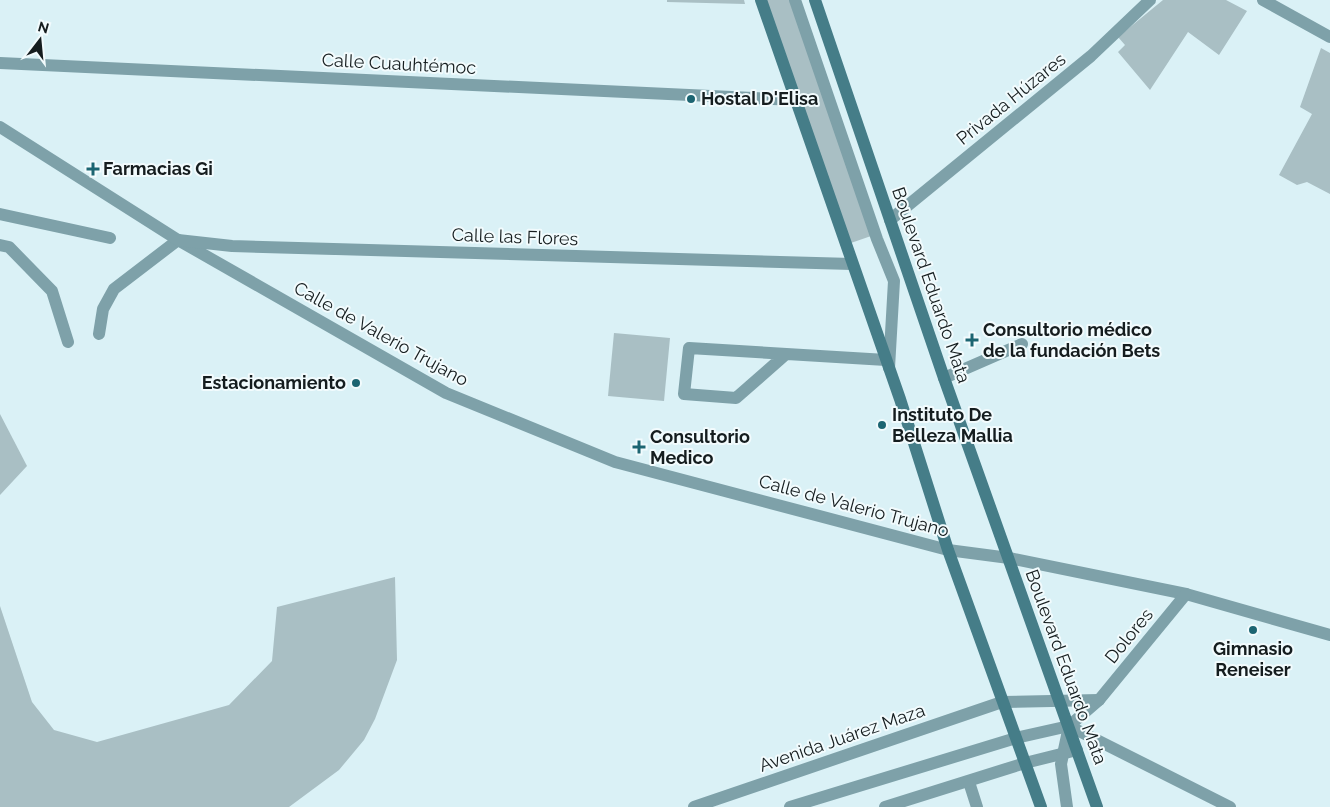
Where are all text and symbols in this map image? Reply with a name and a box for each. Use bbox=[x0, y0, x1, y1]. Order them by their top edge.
north arrow bbox=[15, 15, 65, 65]
text: N bbox=[36, 18, 51, 37]
street label: Privada Húzares bbox=[952, 48, 1070, 149]
street label: Calle Cuauhtémoc bbox=[321, 49, 477, 78]
place label: Hostal D'Elisa bbox=[701, 88, 818, 109]
marker: Hostal D'Elisa bbox=[685, 93, 697, 105]
place label: Farmacias Gi bbox=[103, 158, 213, 179]
marker: Farmacias Gi bbox=[87, 163, 99, 175]
street label: Boulevard Eduardo Mata bbox=[888, 184, 975, 386]
street label: Calle las Flores bbox=[451, 224, 579, 249]
street label: Calle de Valerio Trujano bbox=[291, 277, 472, 390]
place label: Consultorio médico de la fundación Bets bbox=[983, 319, 1160, 361]
marker: Consultorio médico de la fundación Bets bbox=[965, 333, 979, 347]
place label: Estacionamiento bbox=[202, 372, 346, 393]
marker: Estacionamiento bbox=[350, 377, 362, 389]
place label: Instituto De Belleza Mallia bbox=[892, 404, 1013, 446]
marker: Instituto De Belleza Mallia bbox=[876, 419, 888, 431]
place label: Consultorio Medico bbox=[650, 426, 750, 468]
marker: Consultorio Medico bbox=[632, 440, 646, 454]
street label: Calle de Valerio Trujano bbox=[757, 470, 952, 541]
street label: Boulevard Eduardo Mata bbox=[1021, 567, 1112, 767]
street label: Dolores bbox=[1100, 604, 1157, 667]
marker: Gimnasio Reneiser bbox=[1247, 624, 1259, 636]
place label: Gimnasio Reneiser bbox=[1213, 638, 1293, 680]
street label: Avenida Juárez Maza bbox=[756, 699, 928, 776]

